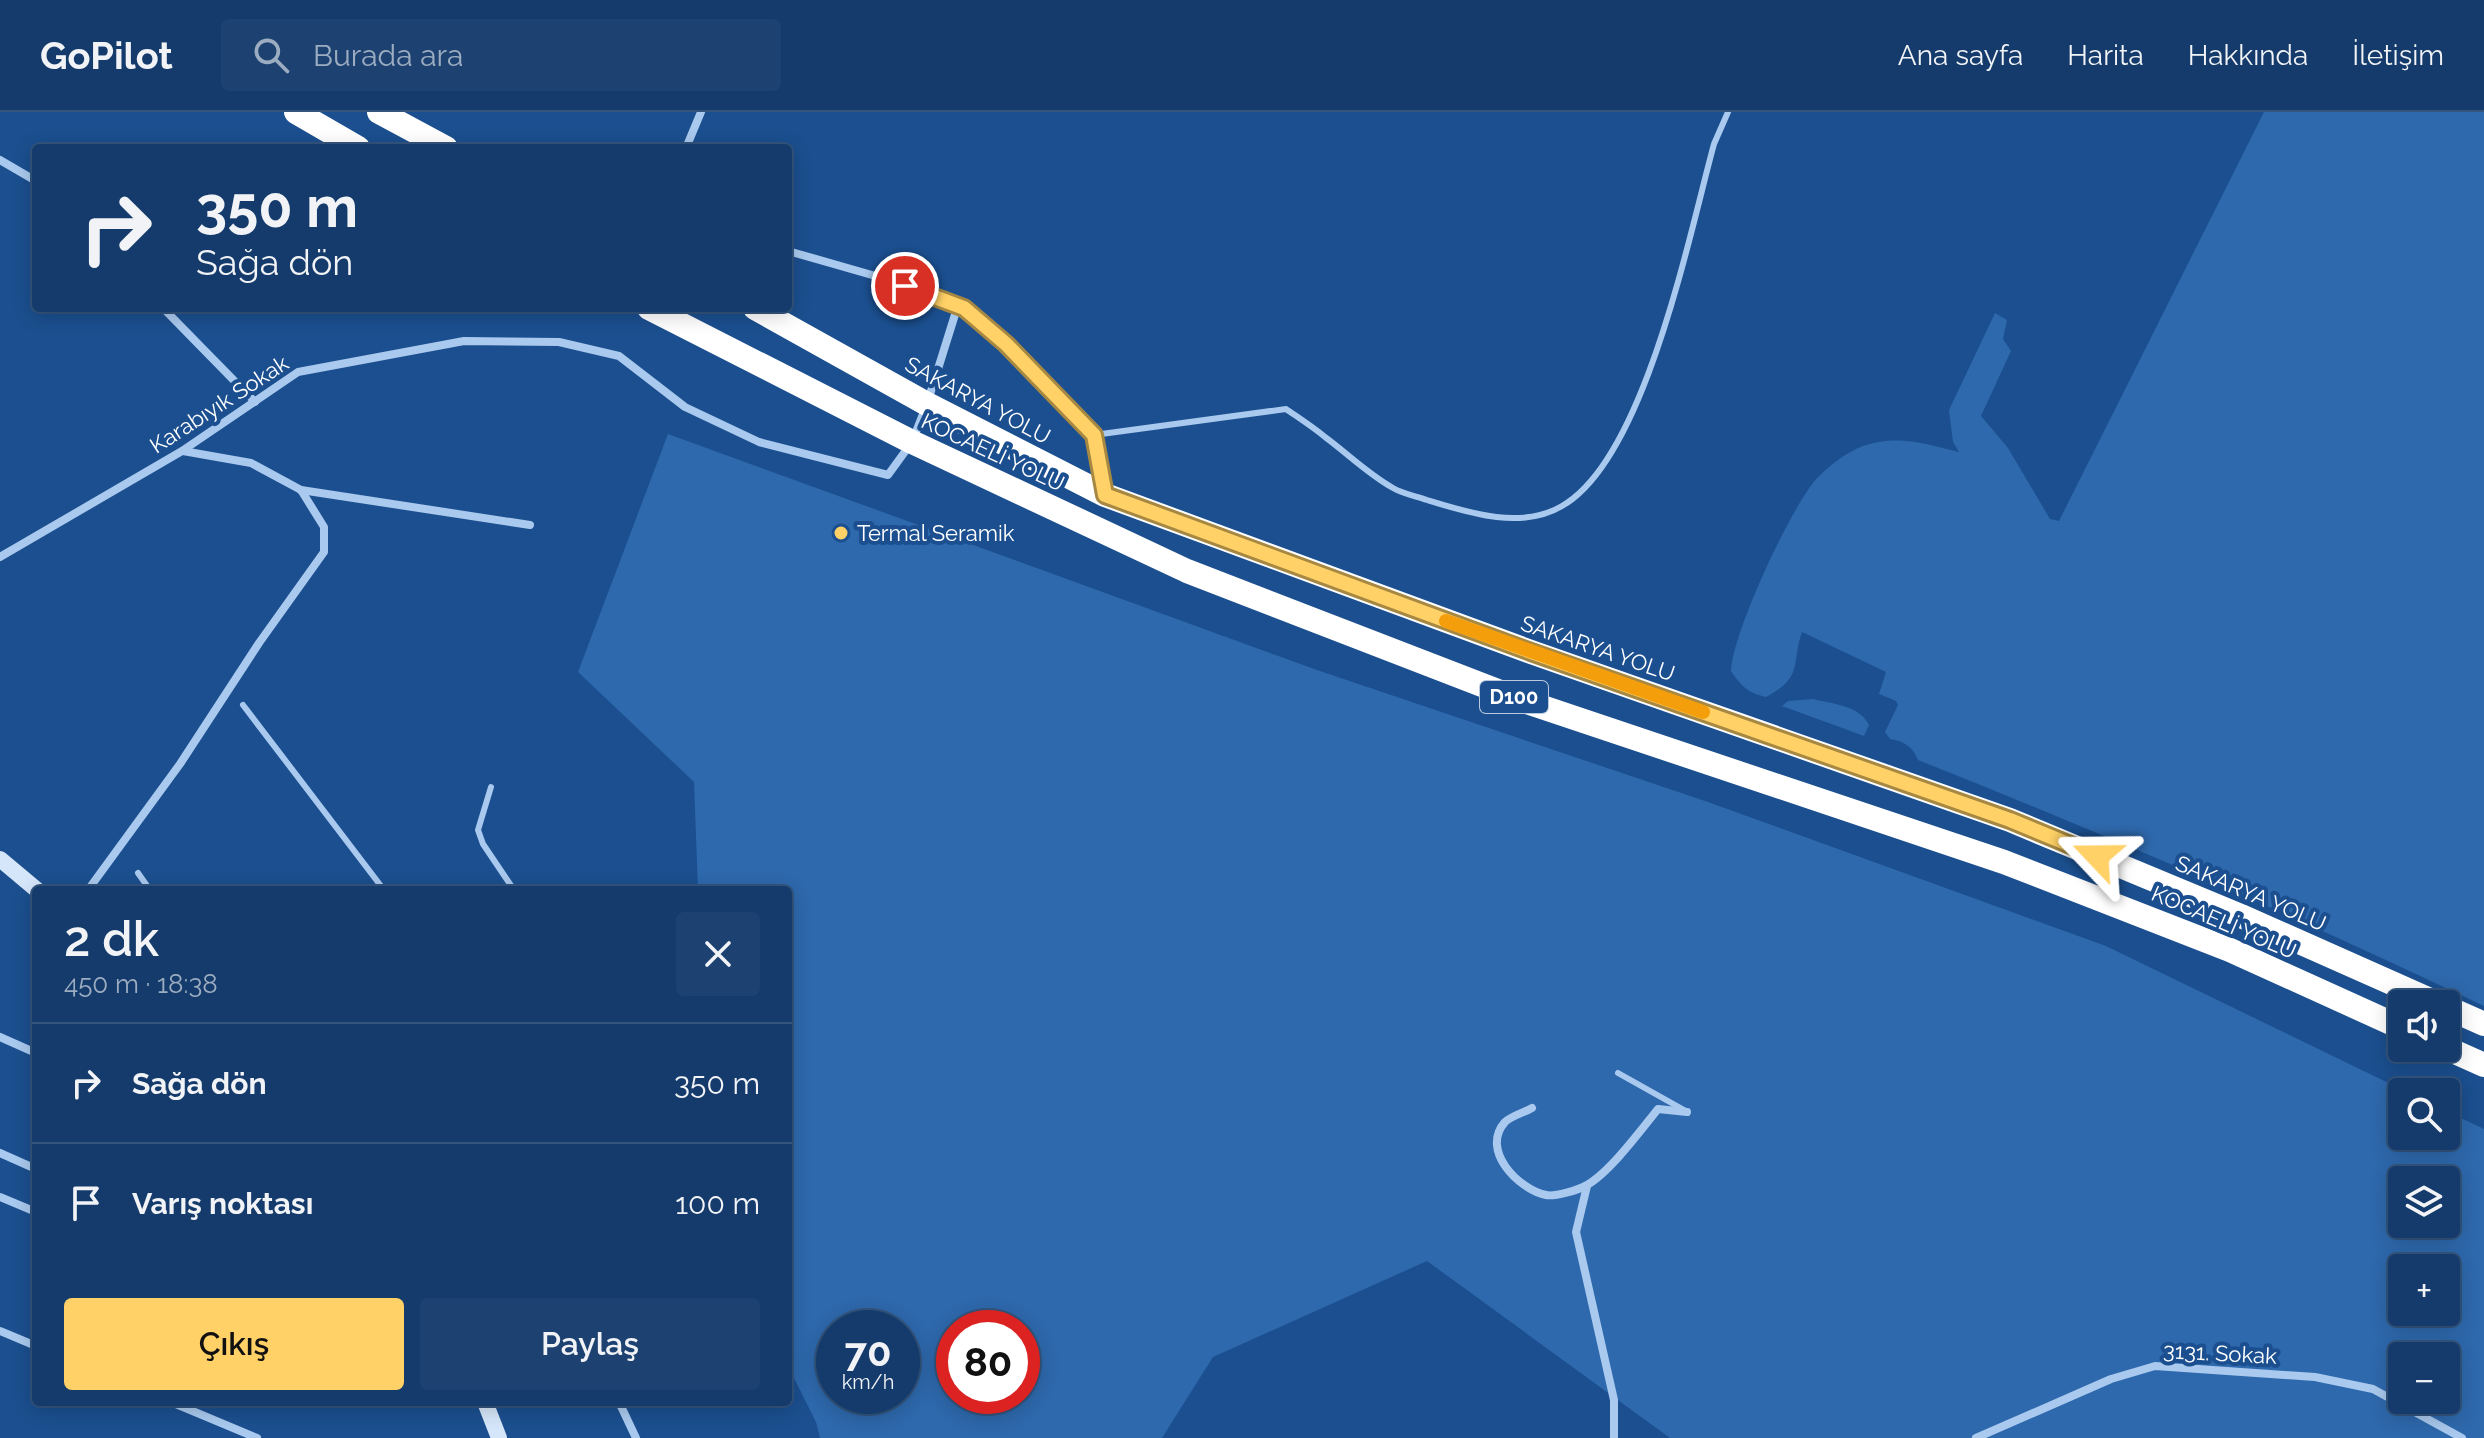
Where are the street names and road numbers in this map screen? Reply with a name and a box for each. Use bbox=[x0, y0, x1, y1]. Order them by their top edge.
street label: Karabıyık Sokak bbox=[145, 349, 293, 458]
street label: SAKARYA YOLU bbox=[901, 351, 1055, 449]
street label: KOCAELİ YOLU bbox=[917, 408, 1069, 496]
street label: SAKARYA YOLU bbox=[1518, 610, 1678, 686]
road number: D100 bbox=[1480, 681, 1548, 713]
street label: SAKARYA YOLU bbox=[2172, 850, 2330, 936]
street label: KOCAELİ YOLU bbox=[2148, 880, 2300, 964]
street label: 3131. Sokak bbox=[2162, 1337, 2278, 1369]

